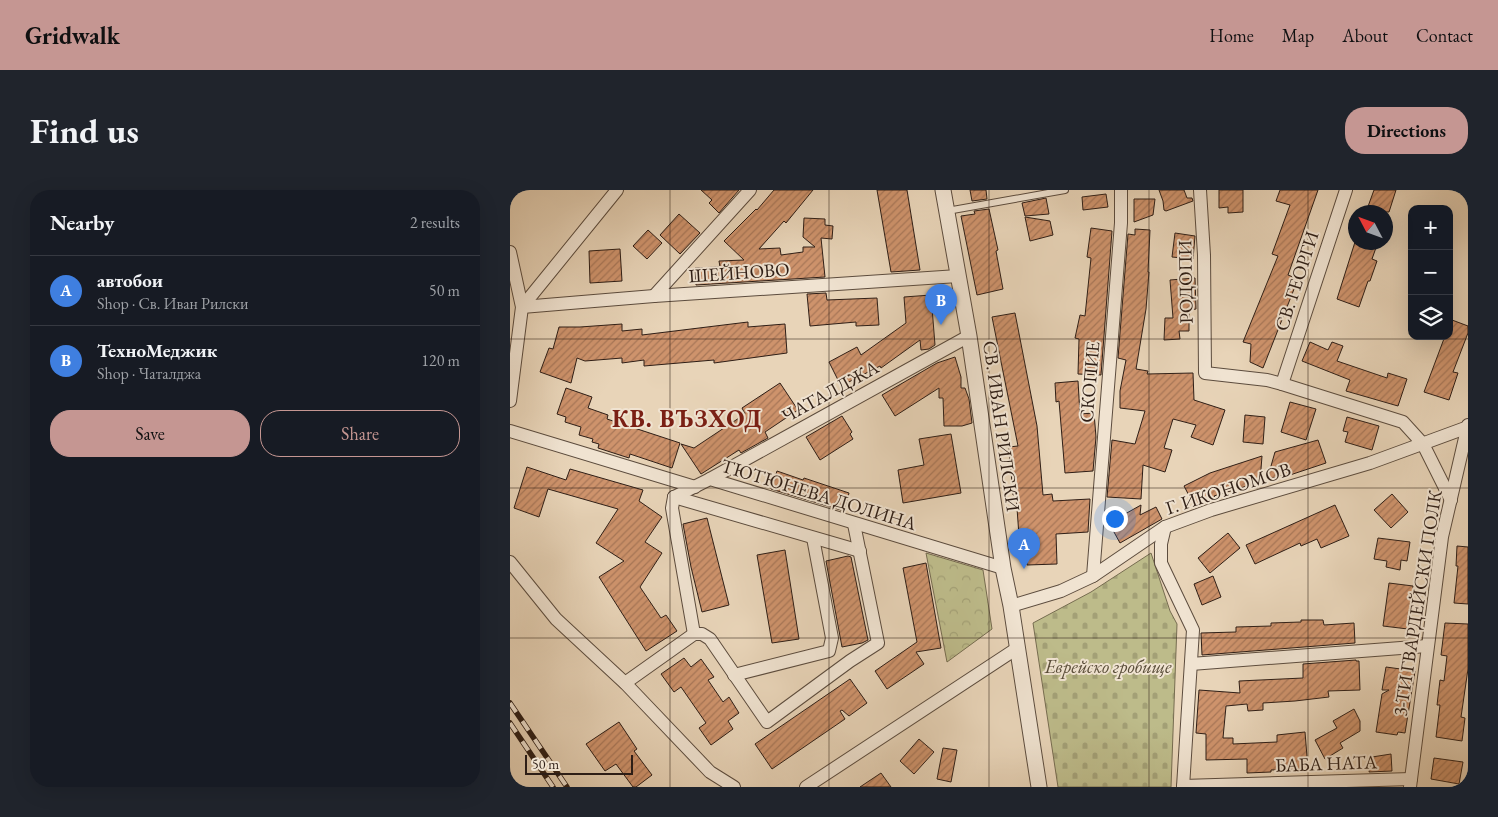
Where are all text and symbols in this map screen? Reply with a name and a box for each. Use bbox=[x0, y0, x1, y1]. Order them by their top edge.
text: Gridwalk bbox=[25, 20, 120, 51]
text: Home bbox=[1209, 24, 1254, 47]
text: Map bbox=[1282, 24, 1314, 47]
text: About bbox=[1342, 24, 1388, 47]
text: Contact bbox=[1416, 24, 1473, 47]
button: Directions bbox=[1345, 107, 1468, 154]
text: Find us bbox=[30, 108, 139, 153]
north arrow bbox=[1348, 205, 1393, 250]
map controls bbox=[1408, 205, 1453, 340]
button: + bbox=[1408, 205, 1453, 250]
text: Nearby bbox=[50, 209, 114, 236]
text: 2 results bbox=[410, 212, 460, 233]
street label: СВ. ГЕОРГИ bbox=[1269, 228, 1324, 334]
street label: РОДОПИ bbox=[1172, 240, 1199, 324]
button: − bbox=[1408, 250, 1453, 295]
street label: ШЕЙНОВО bbox=[688, 257, 790, 288]
text: автобои bbox=[97, 268, 163, 293]
text: A bbox=[60, 280, 72, 301]
text: 50 m bbox=[429, 280, 460, 301]
pin: B bbox=[925, 284, 957, 325]
text: Shop · Св. Иван Рилски bbox=[97, 293, 248, 314]
button: layers bbox=[1408, 295, 1453, 340]
text: ТехноМеджик bbox=[97, 338, 217, 363]
street label: СВ. ИВАН РИЛСКИ bbox=[977, 339, 1026, 513]
street label: СКОПИЕ bbox=[1073, 340, 1106, 424]
text: B bbox=[61, 350, 71, 371]
text: 120 m bbox=[421, 350, 460, 371]
street label: ЧАТАЛДЖА bbox=[777, 354, 884, 428]
text: Shop · Чаталджа bbox=[97, 363, 201, 384]
district label: КВ. ВЪЗХОД bbox=[612, 403, 762, 434]
button: Save bbox=[50, 410, 250, 457]
button: Share bbox=[260, 410, 460, 457]
street label: ТЮТЮНЕВА ДОЛИНА bbox=[718, 453, 920, 536]
street label: Г. ИКОНОМОВ bbox=[1162, 456, 1294, 520]
street label: 3-ТИ ГВАРДЕЙСКИ ПОЛК bbox=[1387, 488, 1448, 718]
your location bbox=[1102, 506, 1128, 532]
pin: A bbox=[1008, 528, 1040, 569]
park label: Еврейско гробище bbox=[1044, 654, 1172, 679]
street label: БАБА НАТА bbox=[1274, 749, 1378, 778]
scale bar bbox=[525, 752, 632, 775]
text: 50 m bbox=[532, 755, 559, 773]

